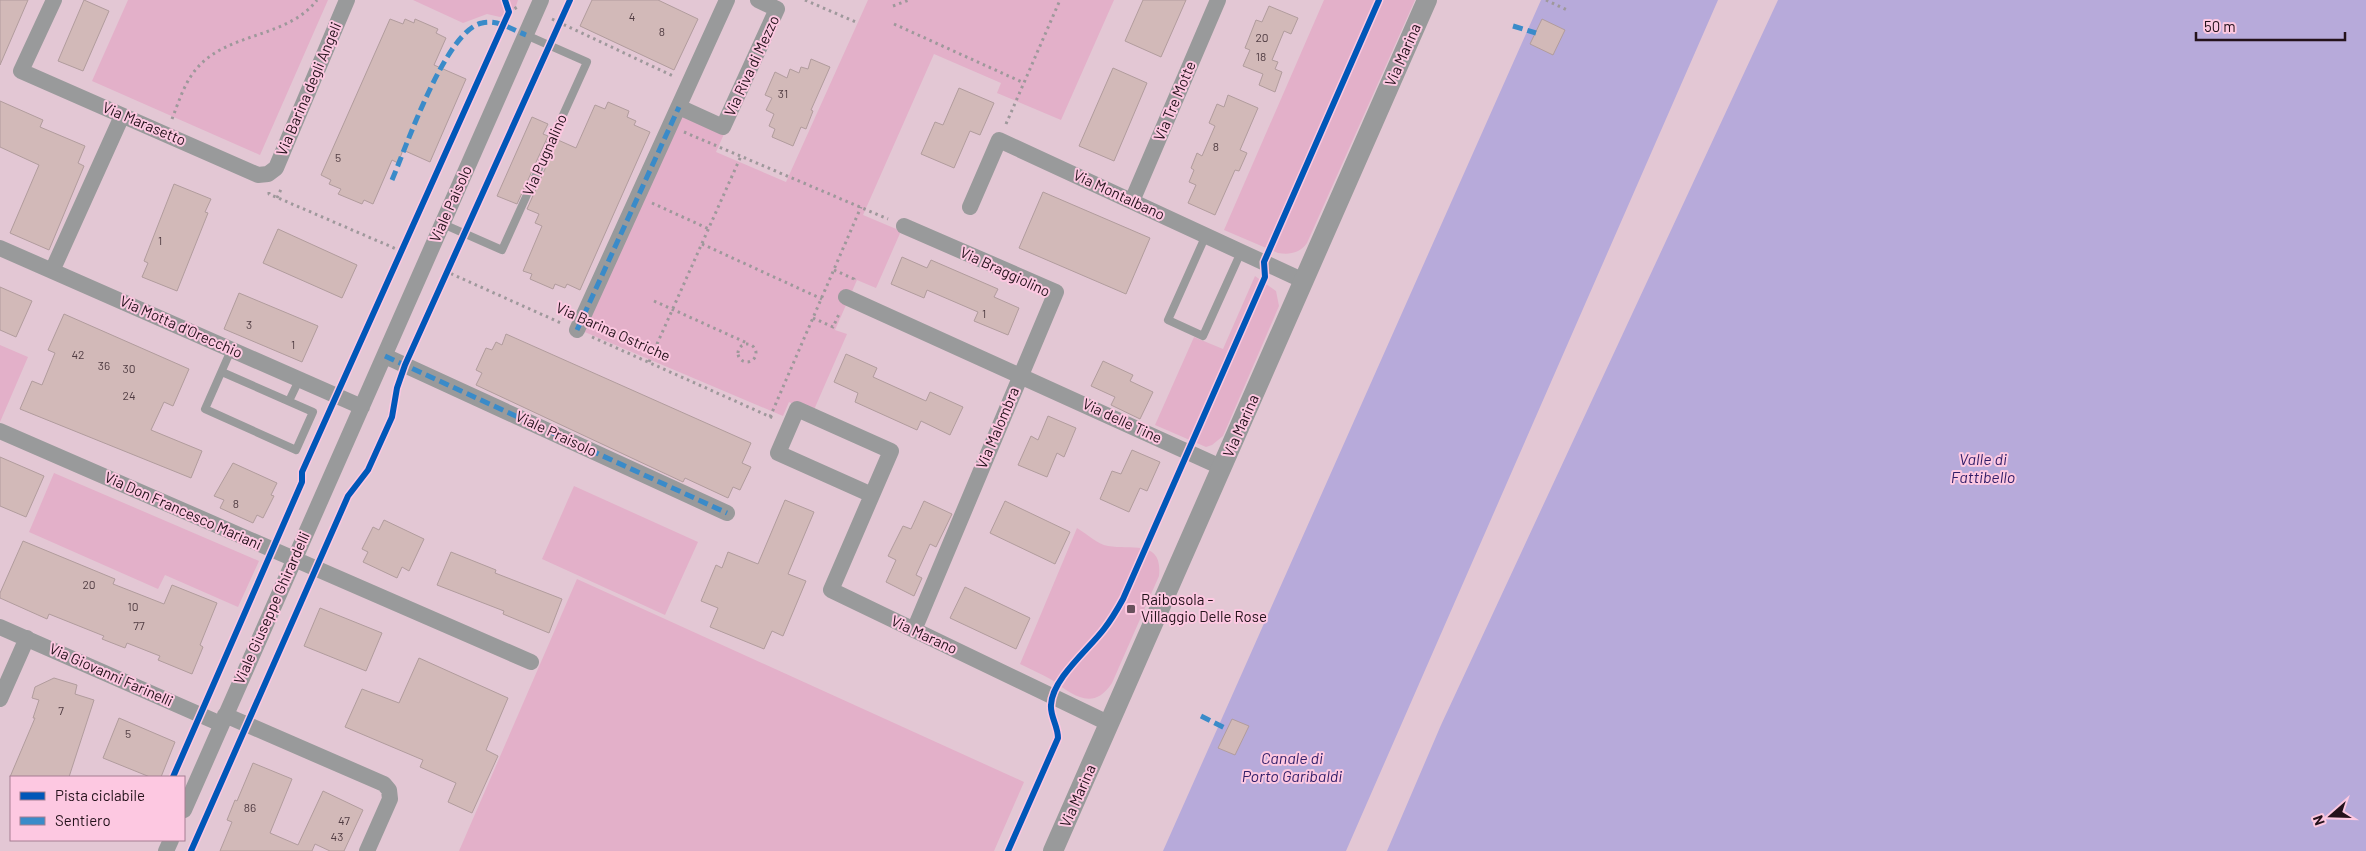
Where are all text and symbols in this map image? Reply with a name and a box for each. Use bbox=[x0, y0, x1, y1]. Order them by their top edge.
house number: 4 bbox=[629, 9, 635, 23]
scale bar bbox=[2196, 10, 2345, 42]
street label: Via Riva di Mezzo bbox=[720, 12, 782, 119]
text: 50 m bbox=[2204, 17, 2236, 35]
street label: Via Barina degli Angeli bbox=[272, 19, 344, 158]
street label: Via Marina bbox=[1380, 20, 1424, 89]
house number: 8 bbox=[659, 24, 665, 38]
house number: 20 bbox=[1255, 30, 1269, 44]
house number: 18 bbox=[1256, 49, 1266, 63]
street label: Via Tre Motte bbox=[1149, 58, 1199, 143]
house number: 31 bbox=[778, 86, 788, 100]
street label: Via Marasetto bbox=[100, 97, 189, 149]
street label: Via Pugnalino bbox=[518, 111, 570, 198]
house number: 8 bbox=[1213, 139, 1219, 153]
house number: 5 bbox=[335, 150, 341, 164]
street label: Viale Paisolo bbox=[425, 162, 475, 245]
street label: Via Montalbano bbox=[1071, 165, 1168, 223]
house number: 1 bbox=[158, 233, 162, 247]
street label: Via Braggiolino bbox=[958, 242, 1053, 300]
street label: Via Motta d'Orecchio bbox=[117, 291, 245, 361]
street label: Via Barina Ostriche bbox=[553, 298, 673, 364]
house number: 1 bbox=[982, 306, 986, 320]
house number: 3 bbox=[246, 317, 252, 331]
house number: 1 bbox=[291, 337, 295, 351]
house number: 42 bbox=[71, 347, 85, 361]
house number: 36 bbox=[98, 358, 110, 372]
house number: 30 bbox=[123, 361, 135, 375]
street label: Via Malombra bbox=[972, 384, 1022, 471]
house number: 24 bbox=[122, 388, 136, 402]
street label: Via Marina bbox=[1218, 391, 1262, 460]
street label: Via delle Tine bbox=[1080, 394, 1165, 446]
street label: Viale Praisolo bbox=[513, 406, 600, 460]
water label: Valle di Fattibello bbox=[1951, 449, 2015, 486]
street label: Via Don Francesco Mariani bbox=[102, 467, 265, 553]
house number: 8 bbox=[233, 496, 239, 510]
street label: Viale Giuseppe Ghirardelli bbox=[229, 529, 313, 687]
house number: 20 bbox=[82, 577, 96, 591]
place label: Raibosola - Villaggio Delle Rose bbox=[1141, 590, 1267, 625]
house number: 10 bbox=[128, 599, 138, 613]
marker: Raibosola - Villaggio Delle Rose bbox=[1125, 603, 1137, 615]
street label: Via Marano bbox=[888, 611, 960, 657]
house number: 77 bbox=[133, 618, 145, 632]
street label: Via Giovanni Farinelli bbox=[47, 639, 176, 709]
house number: 7 bbox=[58, 703, 64, 717]
house number: 5 bbox=[125, 726, 131, 740]
water label: Canale di Porto Garibaldi bbox=[1242, 748, 1342, 785]
street label: Via Marina bbox=[1055, 761, 1099, 830]
legend bbox=[10, 776, 185, 841]
text: Pista ciclabile bbox=[55, 786, 145, 804]
north arrow bbox=[2306, 791, 2356, 841]
house number: 86 bbox=[244, 800, 256, 814]
text: Sentiero bbox=[55, 811, 111, 829]
house number: 47 bbox=[338, 813, 350, 827]
text: N bbox=[2309, 813, 2328, 828]
house number: 43 bbox=[331, 829, 343, 843]

